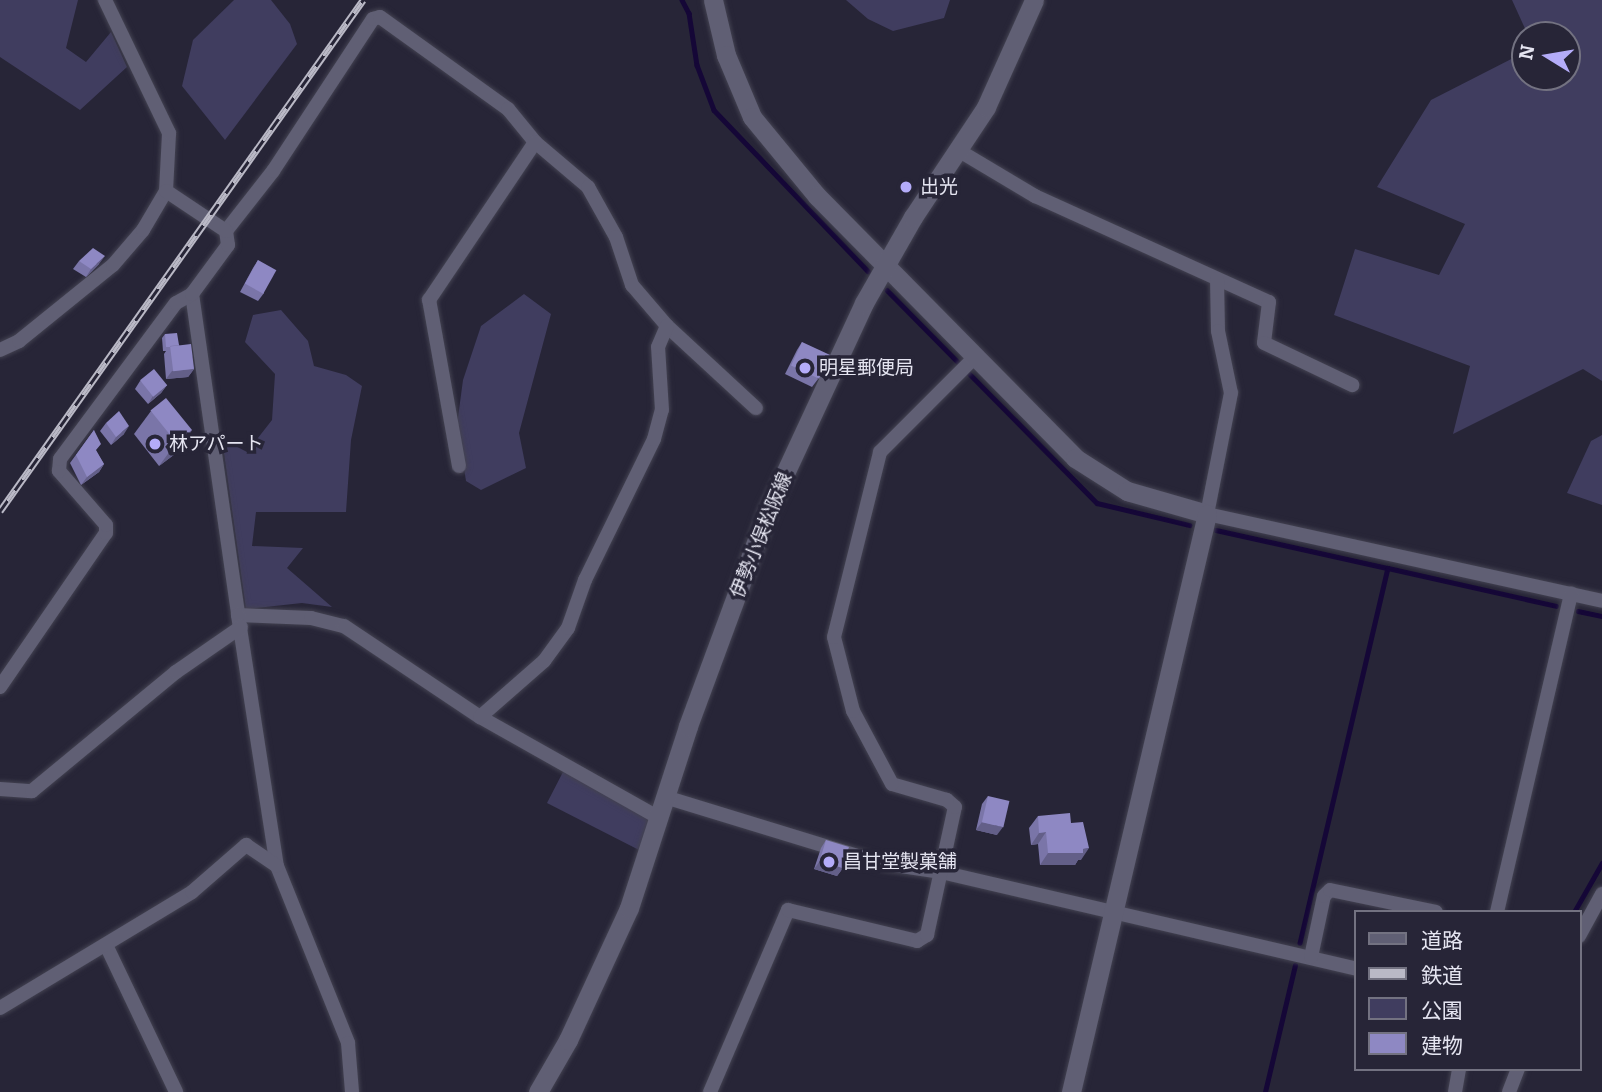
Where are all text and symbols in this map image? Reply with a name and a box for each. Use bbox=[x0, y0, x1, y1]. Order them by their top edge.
north arrow bbox=[1511, 21, 1581, 91]
text: N bbox=[1514, 43, 1540, 62]
place label: 出光 bbox=[920, 176, 958, 198]
marker: 出光 bbox=[898, 179, 914, 195]
place label: 明星郵便局 bbox=[819, 357, 914, 379]
marker: 明星郵便局 bbox=[797, 360, 813, 376]
place label: 林アパート bbox=[169, 433, 264, 455]
marker: 林アパート bbox=[147, 436, 163, 452]
street label: 伊勢小俣松阪線 bbox=[726, 469, 796, 601]
place label: 昌甘堂製菓舗 bbox=[843, 851, 957, 873]
marker: 昌甘堂製菓舗 bbox=[821, 854, 837, 870]
legend bbox=[1354, 910, 1581, 1071]
text: 道路 bbox=[1421, 928, 1463, 954]
text: 鉄道 bbox=[1421, 963, 1463, 989]
text: 公園 bbox=[1421, 998, 1463, 1024]
text: 建物 bbox=[1421, 1033, 1463, 1059]

